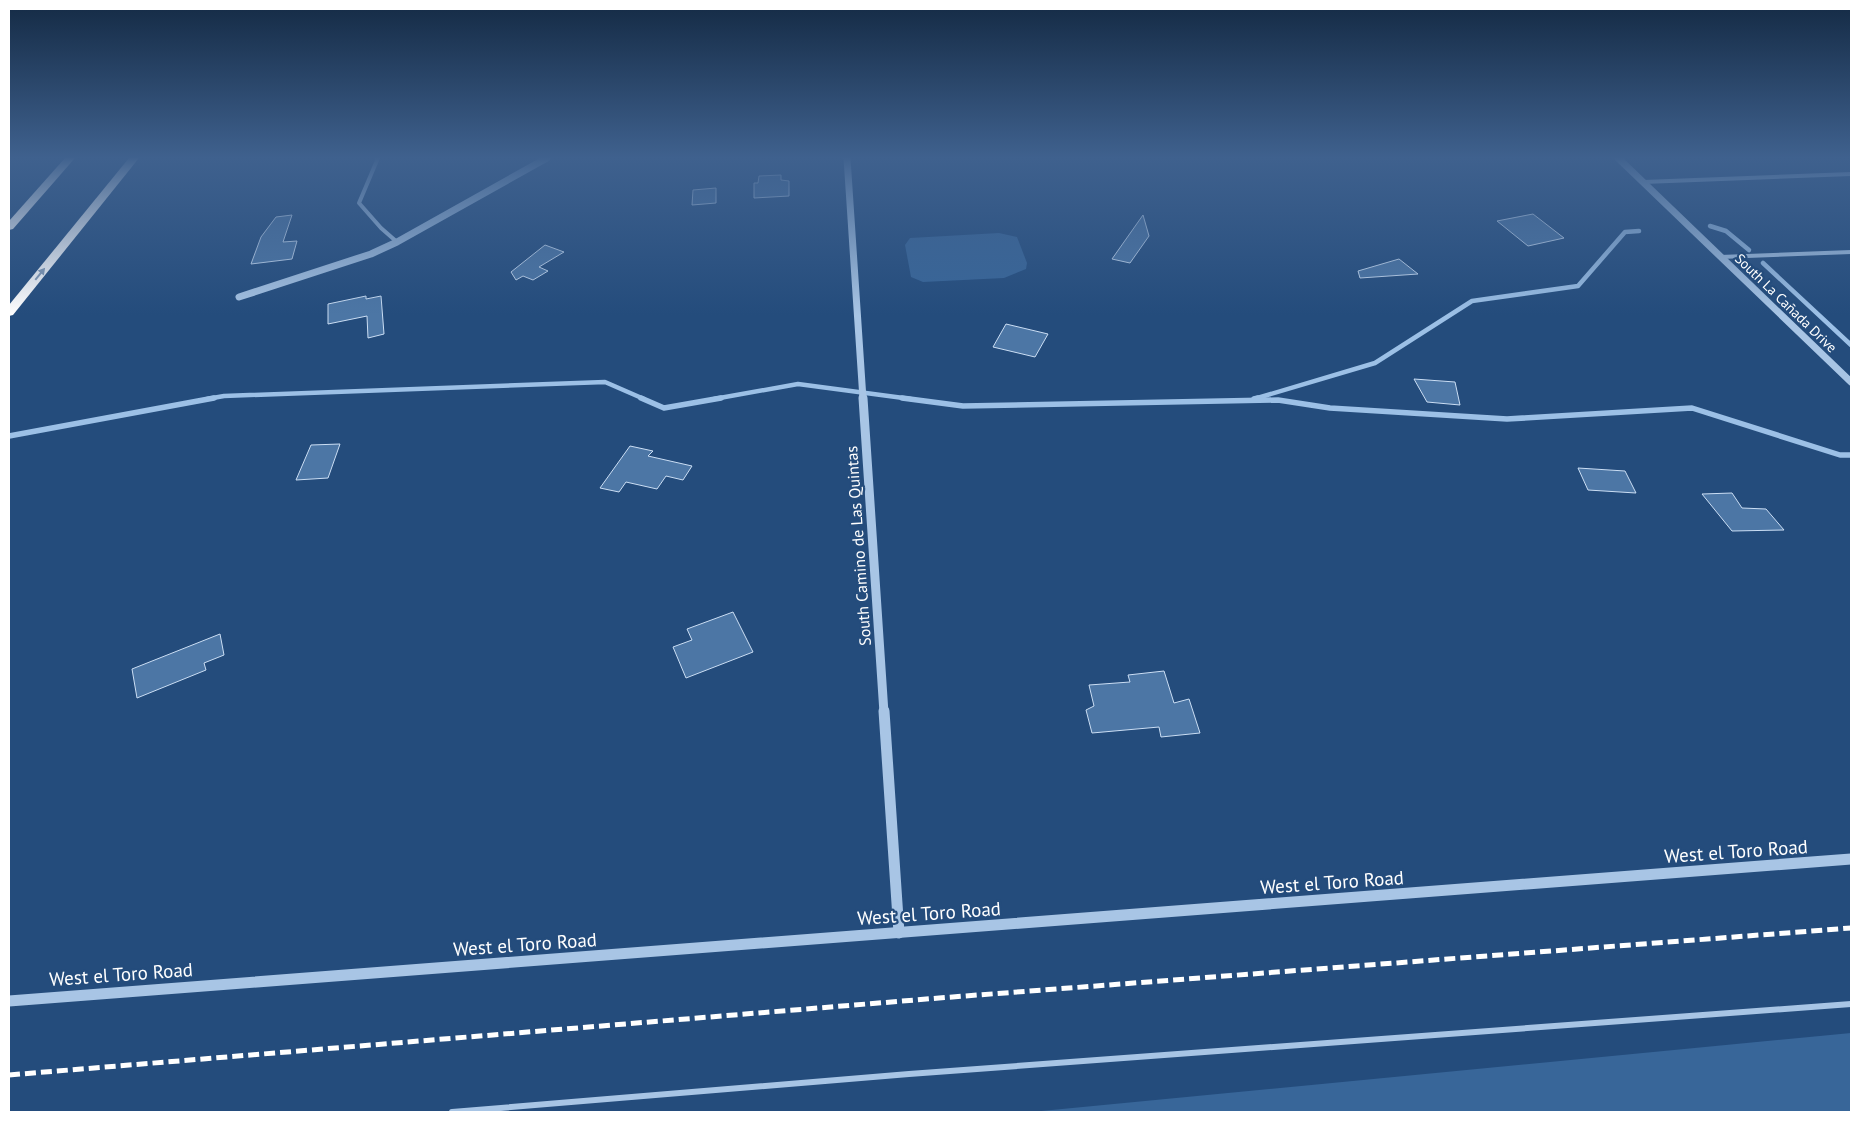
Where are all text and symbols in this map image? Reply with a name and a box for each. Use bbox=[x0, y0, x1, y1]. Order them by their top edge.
street label: South La Cañada Drive bbox=[1731, 250, 1841, 356]
one-way arrow bbox=[34, 268, 45, 281]
street label: South Camino de Las Quintas bbox=[841, 445, 875, 647]
street label: West el Toro Road bbox=[1663, 834, 1809, 868]
street label: West el Toro Road bbox=[1259, 865, 1405, 899]
street label: West el Toro Road bbox=[856, 896, 1002, 930]
street label: West el Toro Road bbox=[452, 927, 598, 961]
street label: West el Toro Road bbox=[48, 957, 194, 991]

